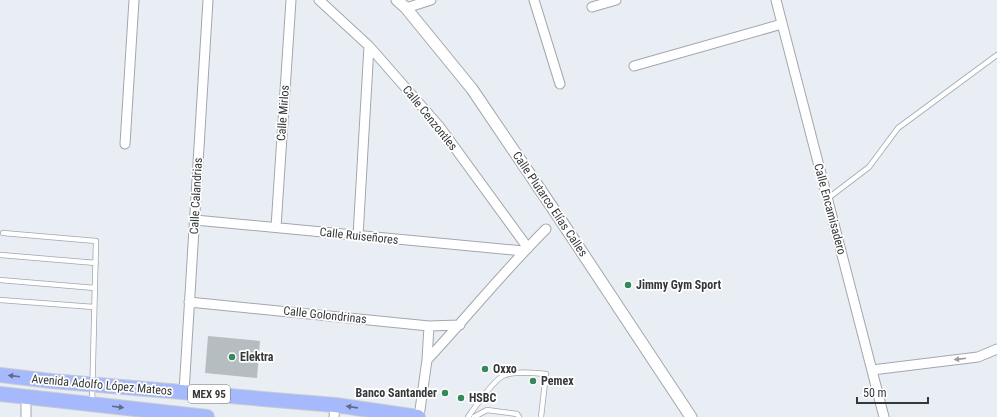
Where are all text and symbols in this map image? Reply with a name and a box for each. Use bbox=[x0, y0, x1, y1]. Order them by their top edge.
street label: Calle Cenzontles bbox=[400, 83, 460, 153]
street label: Calle Mirlos bbox=[274, 84, 292, 142]
street label: Calle Plutarco Elías Calles bbox=[510, 149, 590, 259]
street label: Calle Calandrias bbox=[187, 157, 205, 235]
street label: Calle Encamisadero bbox=[811, 162, 849, 256]
street label: Calle Ruiseñores bbox=[319, 225, 399, 247]
place label: Jimmy Gym Sport bbox=[636, 278, 722, 292]
marker: Jimmy Gym Sport bbox=[623, 280, 633, 290]
street label: Calle Golondrinas bbox=[283, 304, 367, 326]
place label: Elektra bbox=[240, 350, 274, 364]
marker: Elektra bbox=[227, 352, 237, 362]
one-way arrow bbox=[954, 356, 966, 362]
place label: Oxxo bbox=[493, 362, 517, 376]
marker: Oxxo bbox=[480, 364, 490, 374]
street label: Avenida Adolfo López Mateos bbox=[31, 372, 173, 398]
one-way arrow bbox=[7, 373, 20, 379]
place label: Pemex bbox=[541, 374, 574, 388]
marker: Pemex bbox=[528, 376, 538, 386]
scale bar bbox=[857, 379, 928, 405]
road number: MEX 95 bbox=[188, 385, 230, 403]
place label: Banco Santander bbox=[356, 386, 437, 400]
text: 50 m bbox=[863, 386, 887, 400]
marker: Banco Santander bbox=[440, 388, 450, 398]
place label: HSBC bbox=[469, 391, 497, 405]
marker: HSBC bbox=[456, 393, 466, 403]
one-way arrow bbox=[112, 404, 125, 410]
one-way arrow bbox=[346, 404, 358, 410]

